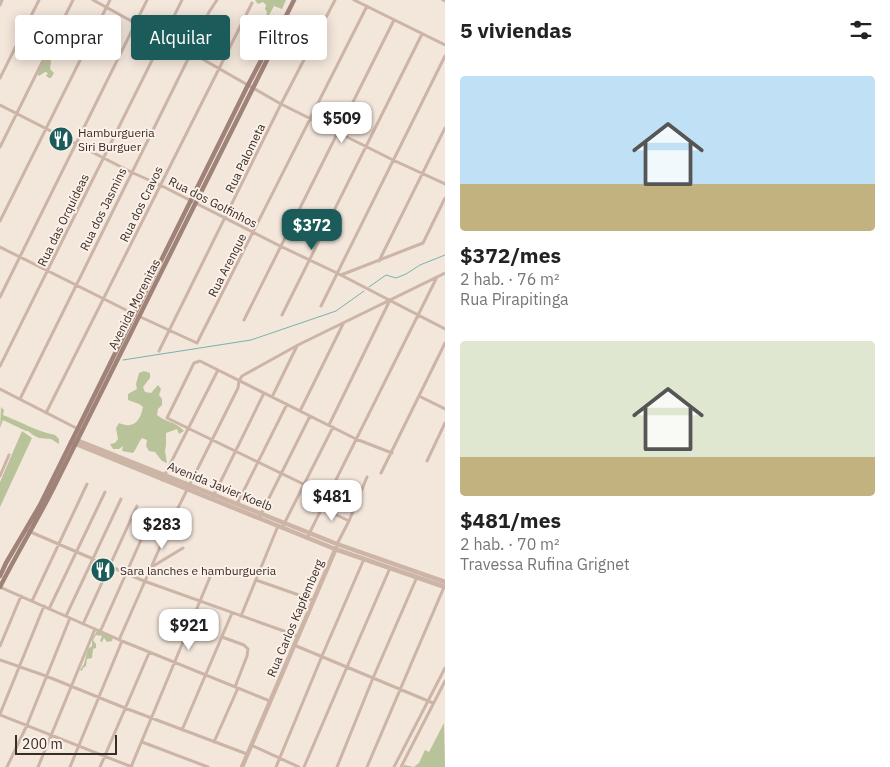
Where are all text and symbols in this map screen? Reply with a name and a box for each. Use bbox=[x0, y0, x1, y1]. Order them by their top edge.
chip: Comprar bbox=[15, 15, 121, 60]
chip: Alquilar bbox=[131, 15, 230, 60]
chip: Filtros bbox=[240, 15, 327, 60]
text: 5 viviendas bbox=[460, 16, 572, 44]
icon: filters bbox=[847, 16, 875, 44]
pin: $509 bbox=[312, 102, 372, 144]
text: $509 bbox=[323, 108, 361, 128]
icon: home bbox=[623, 109, 713, 199]
street label: Rua Palometa bbox=[222, 120, 268, 195]
place label: Hamburgueria Siri Burguer bbox=[78, 125, 155, 154]
restaurant icon: Hamburgueria Siri Burguer bbox=[48, 126, 74, 152]
street label: Rua dos Cravos bbox=[116, 163, 166, 244]
street label: Rua dos Jasmins bbox=[76, 165, 130, 253]
street label: Rua das Orquídeas bbox=[34, 171, 92, 269]
street label: Rua dos Golfinhos bbox=[166, 173, 260, 231]
pin: $372 bbox=[282, 208, 342, 251]
text: $372 bbox=[293, 215, 331, 235]
street label: Rua Arenque bbox=[205, 230, 250, 299]
text: $372/mes bbox=[460, 241, 561, 269]
street label: Avenida Morenitas bbox=[105, 256, 163, 352]
text: 2 hab. · 76 m² bbox=[460, 269, 560, 289]
text: Rua Pirapitinga bbox=[460, 289, 569, 309]
icon: home bbox=[623, 374, 713, 464]
street label: Avenida Javier Koelb bbox=[165, 458, 275, 514]
pin: $481 bbox=[302, 480, 362, 522]
text: $481 bbox=[313, 486, 351, 506]
text: $481/mes bbox=[460, 506, 561, 534]
pin: $283 bbox=[132, 508, 192, 550]
text: $283 bbox=[143, 514, 181, 534]
text: 2 hab. · 70 m² bbox=[460, 534, 560, 554]
text: Travessa Rufina Grignet bbox=[460, 554, 630, 574]
street label: Rua Carlos Kapfemberg bbox=[263, 556, 327, 679]
restaurant icon: Sara lanches e hamburgueria bbox=[90, 557, 116, 583]
place label: Sara lanches e hamburgueria bbox=[120, 563, 277, 578]
pin: $921 bbox=[159, 608, 219, 651]
text: $921 bbox=[170, 615, 208, 635]
scale bar bbox=[15, 732, 118, 755]
text: 200 m bbox=[22, 735, 63, 753]

